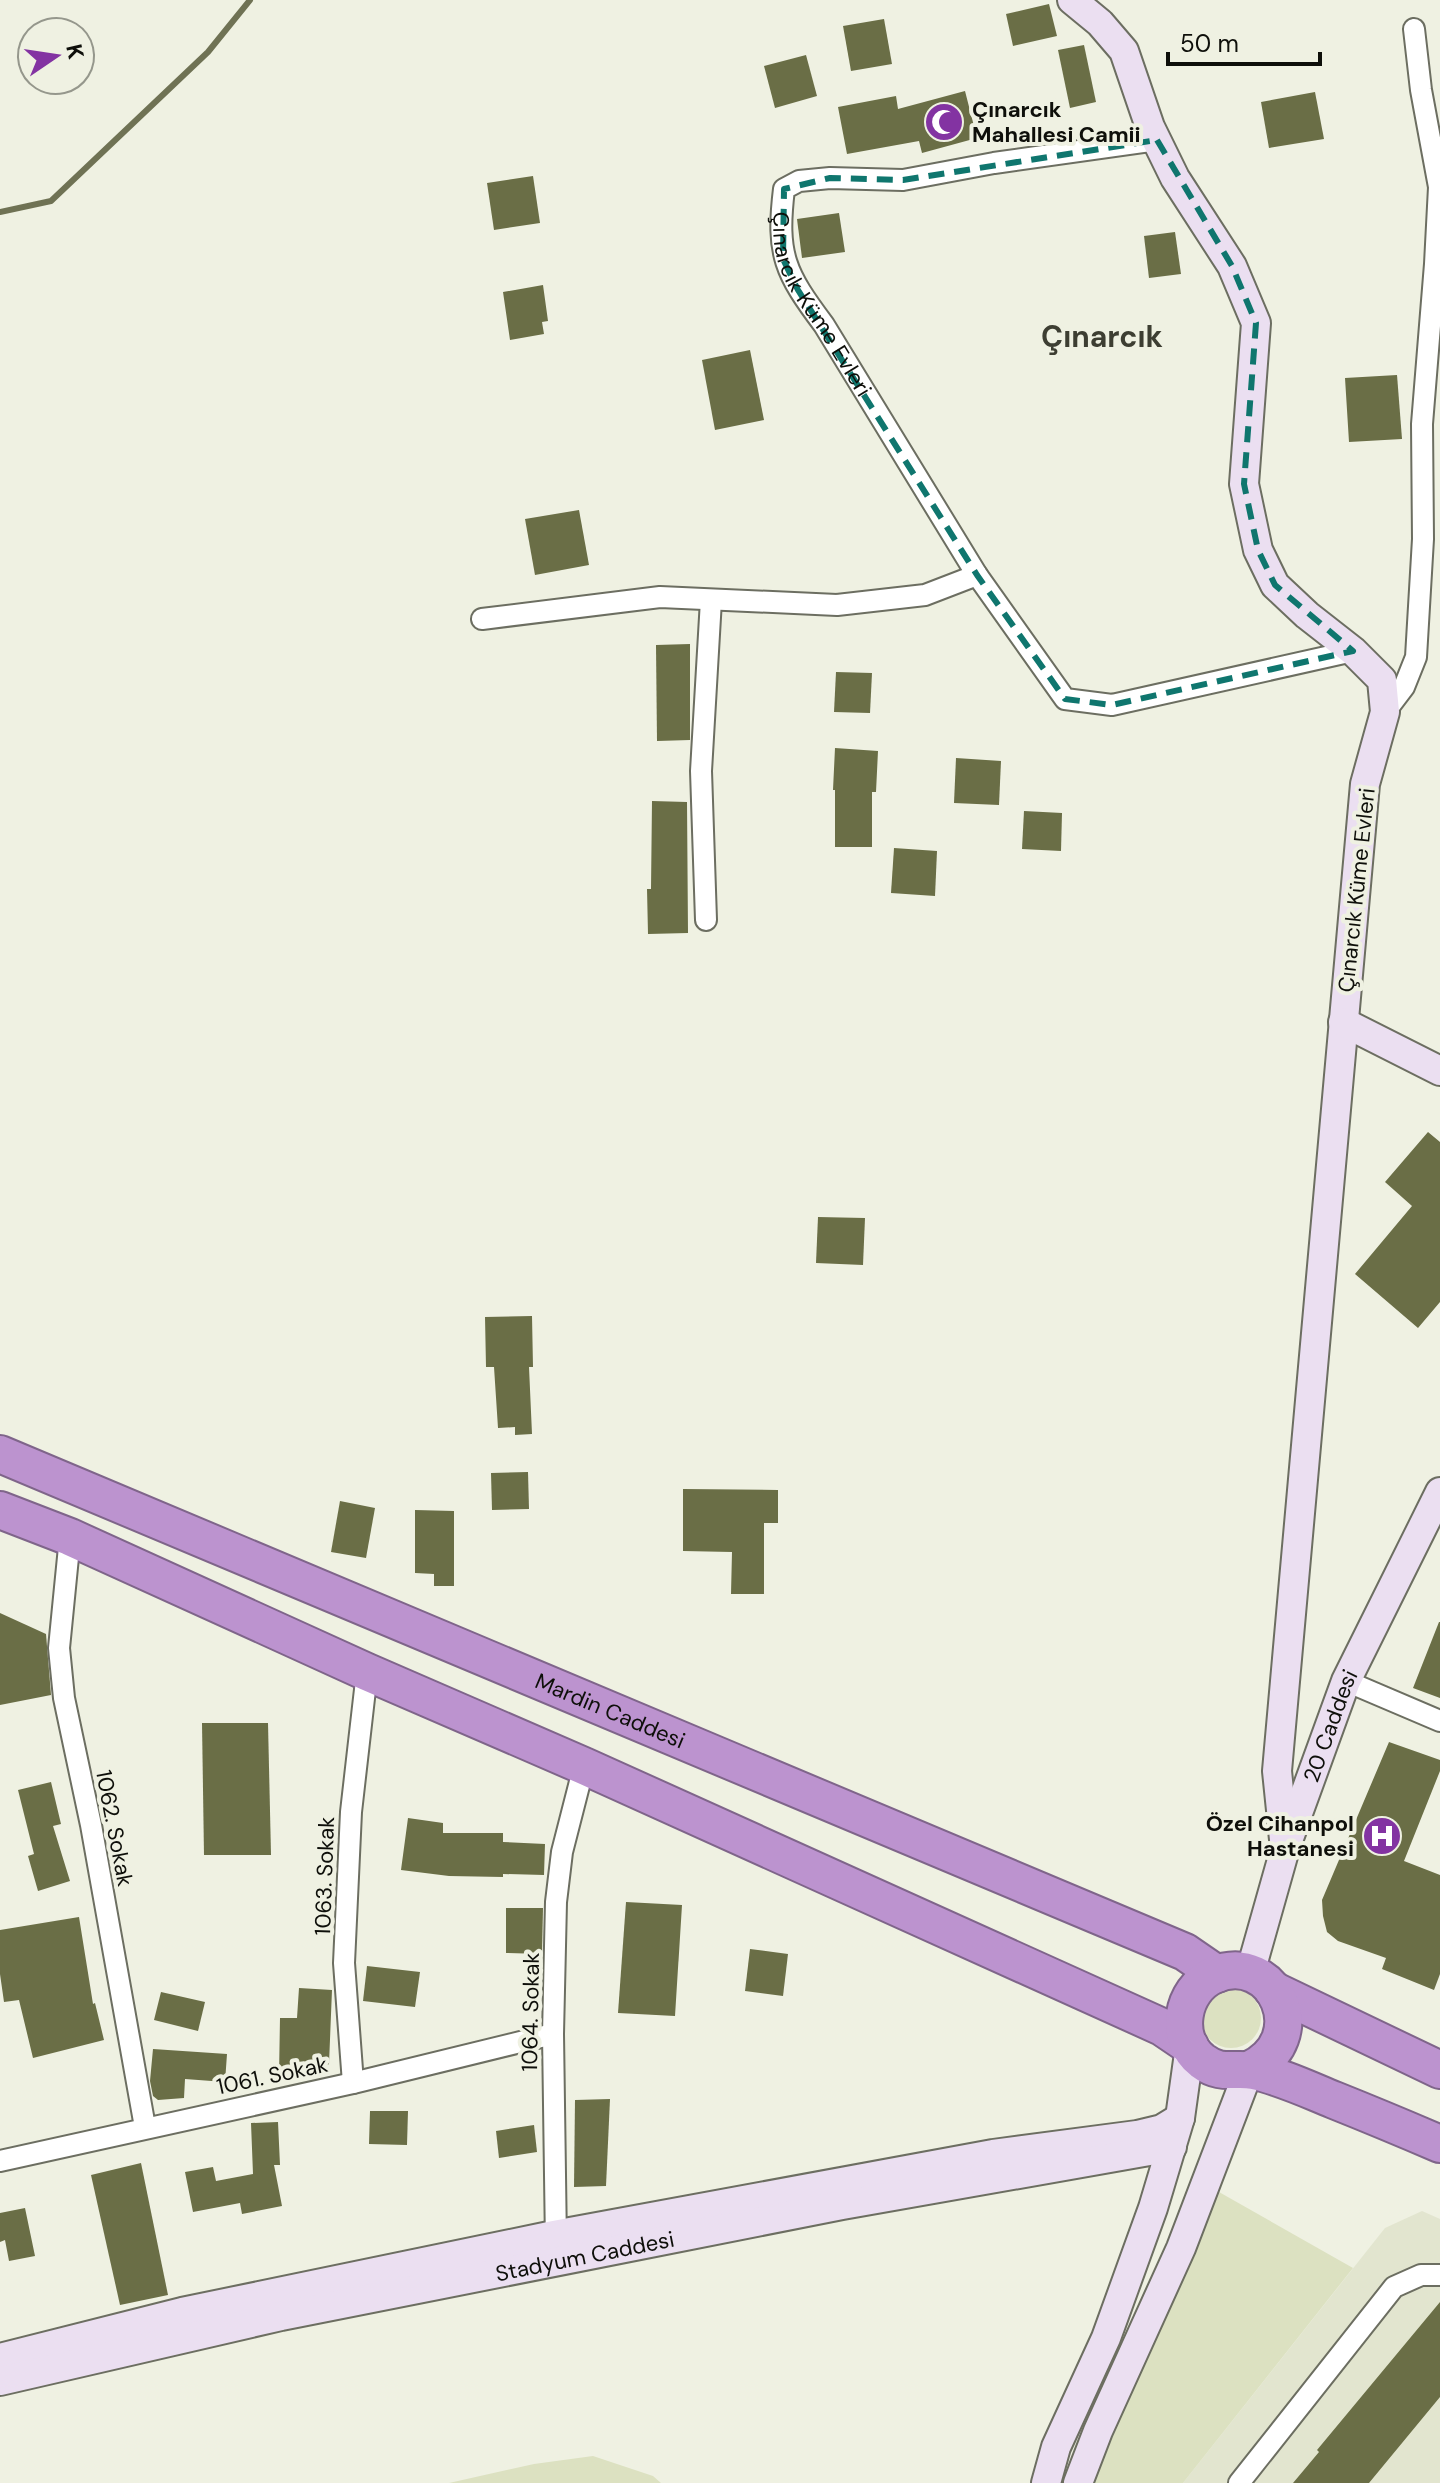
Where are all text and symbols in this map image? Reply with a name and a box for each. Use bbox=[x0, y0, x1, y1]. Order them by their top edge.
north arrow bbox=[16, 16, 96, 96]
scale bar bbox=[1168, 16, 1320, 66]
text: 50 m bbox=[1180, 28, 1239, 59]
text: K bbox=[59, 41, 91, 62]
place label: Çınarcık Mahallesi Camii bbox=[972, 95, 1141, 149]
mosque icon: Çınarcık Mahallesi Camii bbox=[923, 101, 965, 143]
street label: Çınarcık Küme Evleri bbox=[766, 211, 878, 402]
district label: Çınarcık bbox=[1041, 317, 1163, 356]
street label: Çınarcık Küme Evleri bbox=[1331, 786, 1382, 994]
street label: 20 Caddesi bbox=[1297, 1665, 1364, 1786]
street label: Mardin Caddesi bbox=[531, 1667, 689, 1755]
street label: 1062. Sokak bbox=[89, 1767, 140, 1889]
place label: Özel Cihanpol Hastanesi bbox=[1206, 1809, 1354, 1863]
hospital icon: Özel Cihanpol Hastanesi bbox=[1361, 1815, 1403, 1857]
street label: 1063. Sokak bbox=[308, 1816, 341, 1936]
street label: 1064. Sokak bbox=[515, 1952, 546, 2072]
street label: 1061. Sokak bbox=[214, 2050, 330, 2101]
street label: Stadyum Caddesi bbox=[493, 2225, 677, 2288]

